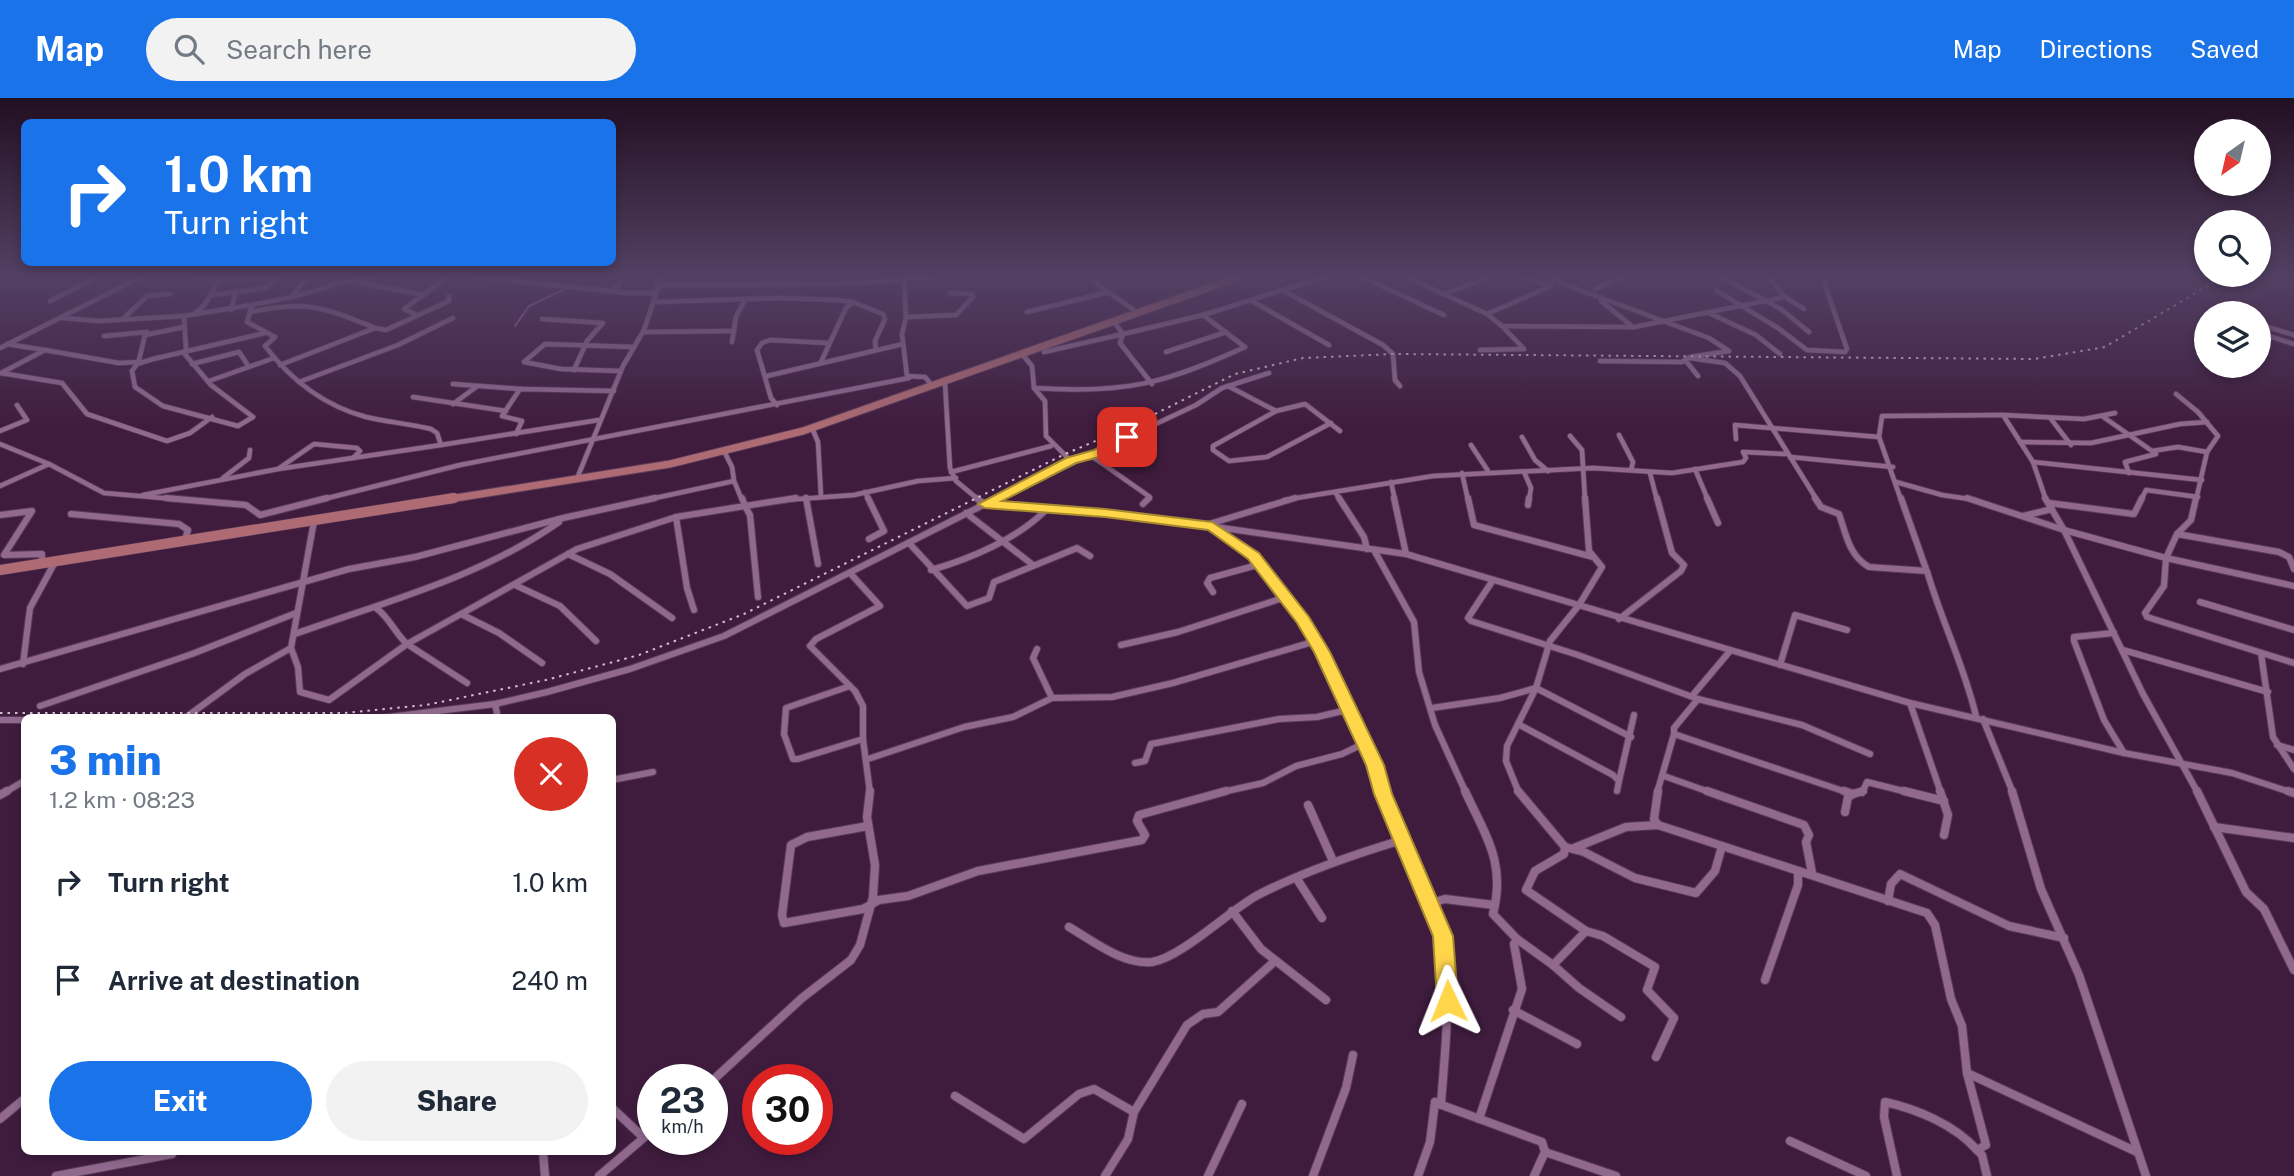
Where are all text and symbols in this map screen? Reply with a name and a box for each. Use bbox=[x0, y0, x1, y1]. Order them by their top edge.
search box bbox=[146, 18, 636, 81]
text: Map bbox=[35, 30, 104, 68]
icon: search bbox=[170, 30, 208, 68]
text: Search here bbox=[226, 34, 372, 65]
text: Map bbox=[1953, 35, 2002, 63]
text: Directions bbox=[2040, 35, 2152, 63]
text: Saved bbox=[2190, 35, 2259, 63]
north arrow bbox=[2194, 119, 2272, 196]
map controls bbox=[2194, 119, 2271, 378]
text: 1.0 km bbox=[164, 145, 313, 203]
icon: right bbox=[49, 147, 140, 238]
text: Turn right bbox=[164, 204, 309, 241]
button: search bbox=[2194, 210, 2271, 287]
button: layers bbox=[2194, 301, 2271, 378]
pin bbox=[1097, 407, 1157, 467]
icon: arrive bbox=[1108, 418, 1146, 456]
text: 3 min bbox=[49, 735, 162, 784]
button: close bbox=[514, 737, 588, 811]
text: 1.2 km · 08:23 bbox=[49, 786, 195, 813]
icon: right bbox=[49, 863, 87, 901]
text: Turn right bbox=[108, 867, 230, 898]
text: 1.0 km bbox=[512, 867, 588, 898]
icon: arrive bbox=[49, 961, 87, 999]
position arrow bbox=[1411, 964, 1485, 1038]
text: Arrive at destination bbox=[108, 965, 360, 996]
text: 240 m bbox=[511, 965, 588, 996]
button: Exit bbox=[49, 1061, 312, 1141]
button: Share bbox=[326, 1061, 588, 1141]
speed limit sign: 30 bbox=[742, 1064, 833, 1155]
text: 23 bbox=[660, 1080, 705, 1121]
text: km/h bbox=[661, 1116, 704, 1137]

